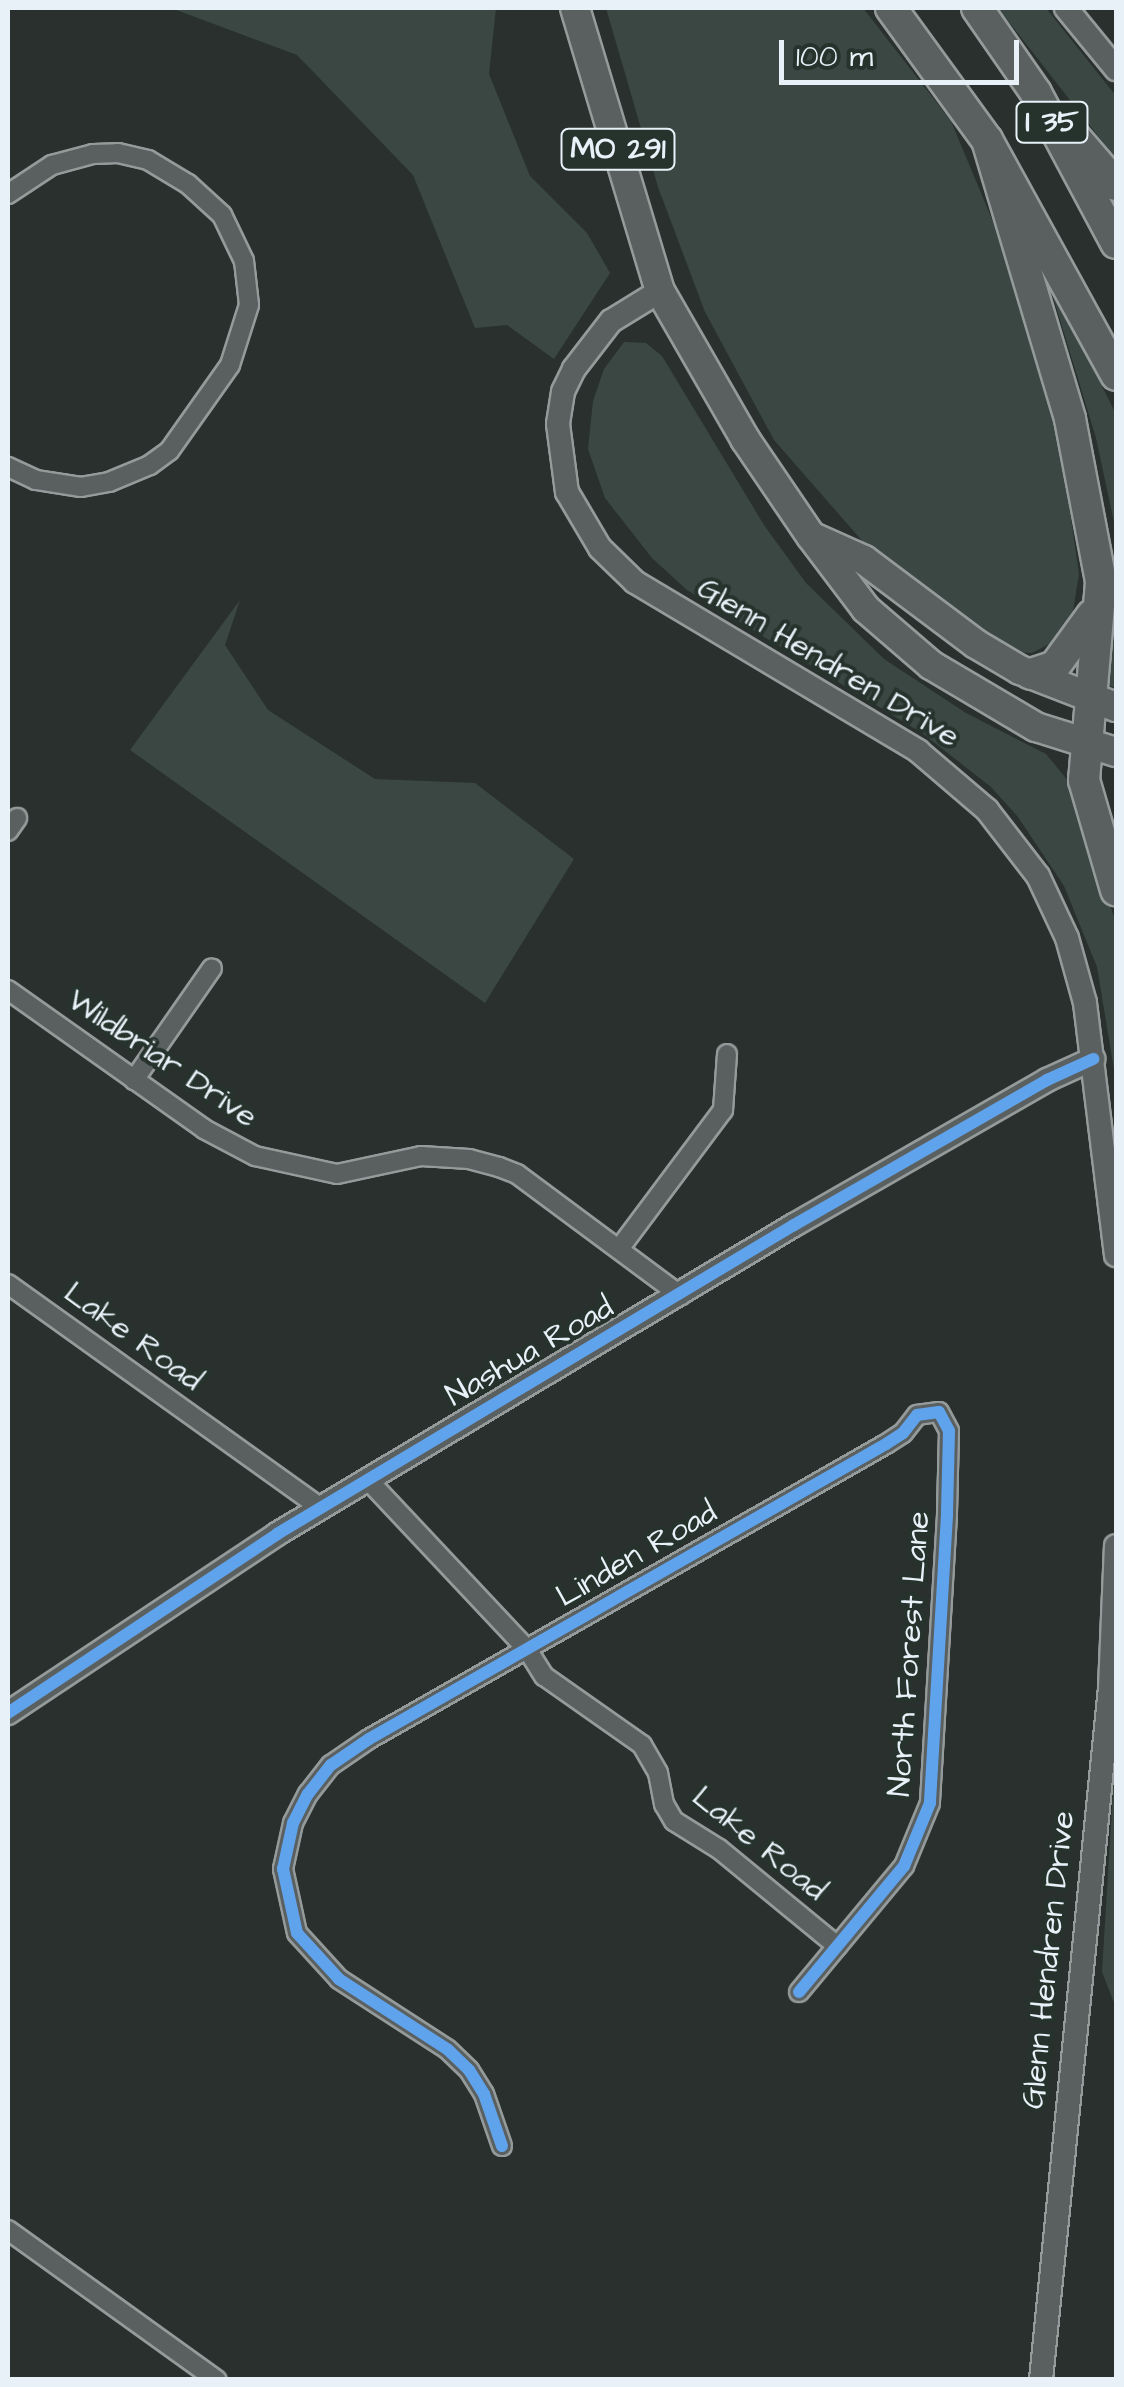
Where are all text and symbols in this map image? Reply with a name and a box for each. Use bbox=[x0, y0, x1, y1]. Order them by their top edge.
scale bar bbox=[784, 20, 1024, 82]
text: 100 m bbox=[796, 36, 873, 78]
road number: I 35 bbox=[1014, 97, 1090, 147]
road number: MO 291 bbox=[558, 124, 678, 174]
street label: Glenn Hendren Drive bbox=[690, 569, 966, 757]
street label: Wildbriar Drive bbox=[60, 981, 264, 1137]
street label: Lake Road bbox=[56, 1274, 210, 1400]
street label: Nashua Road bbox=[439, 1289, 621, 1415]
street label: Linden Road bbox=[550, 1494, 724, 1616]
street label: North Forest Lane bbox=[881, 1510, 939, 1798]
street label: Lake Road bbox=[684, 1778, 834, 1910]
street label: Glenn Hendren Drive bbox=[1014, 1809, 1084, 2111]

